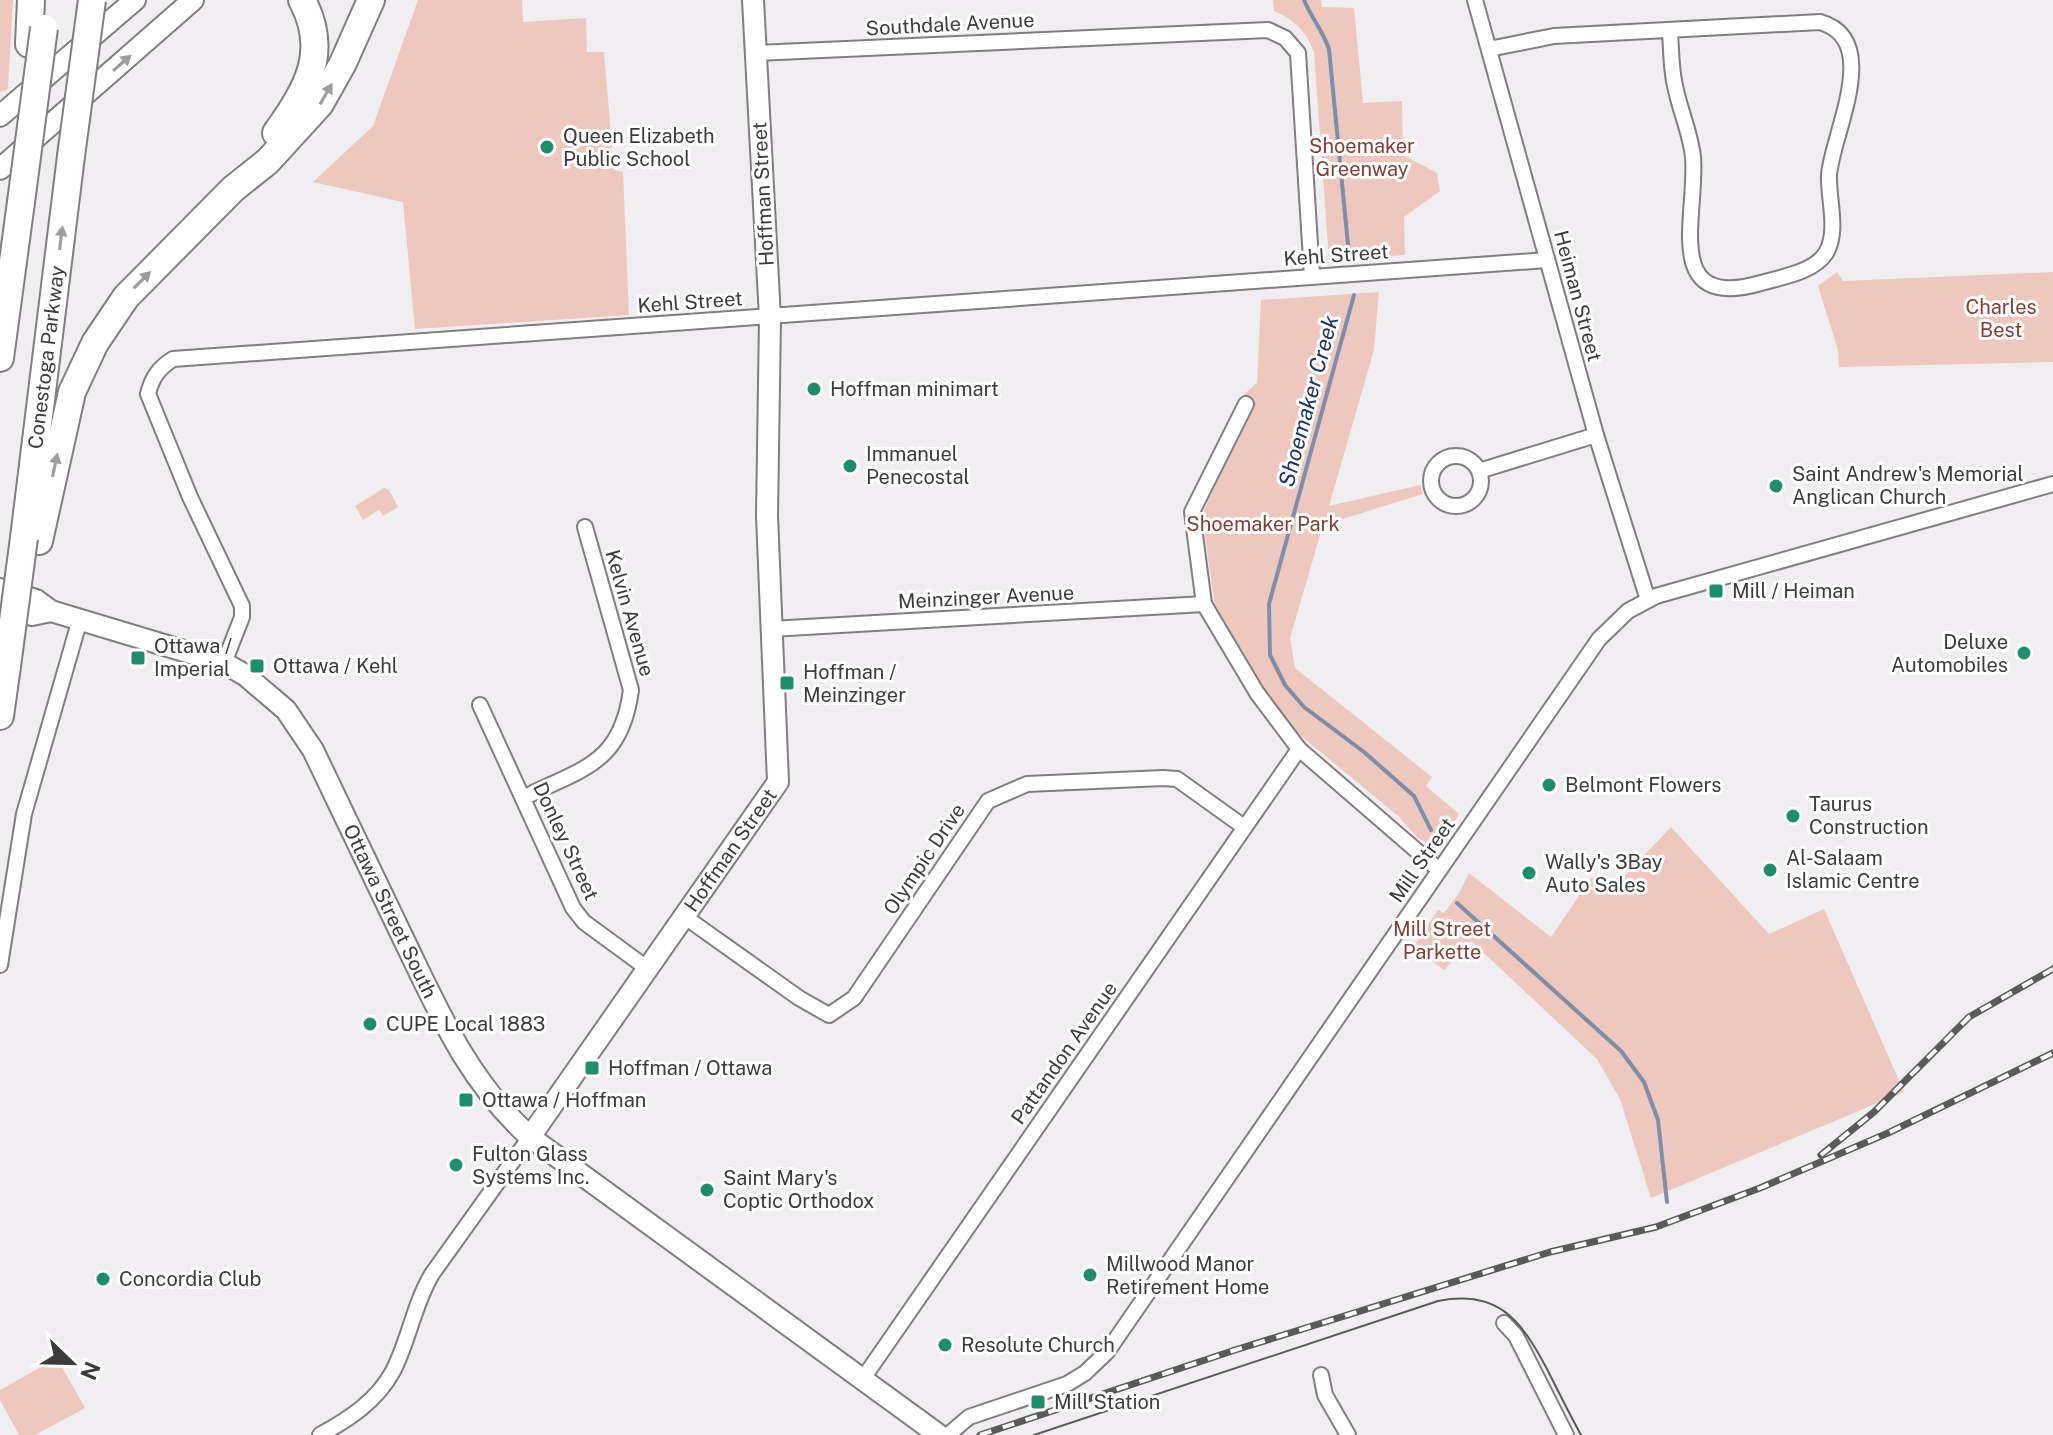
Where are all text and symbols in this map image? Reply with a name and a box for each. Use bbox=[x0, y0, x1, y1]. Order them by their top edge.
street label: Southdale Avenue bbox=[865, 8, 1035, 40]
one-way arrow bbox=[112, 54, 132, 72]
one-way arrow bbox=[319, 83, 333, 105]
street label: Hoffman Street bbox=[747, 121, 779, 267]
place label: Queen Elizabeth Public School bbox=[563, 124, 715, 171]
park label: Shoemaker Greenway bbox=[1309, 134, 1415, 181]
marker: Queen Elizabeth Public School bbox=[538, 138, 556, 156]
one-way arrow bbox=[55, 225, 68, 250]
street label: Heiman Street bbox=[1549, 228, 1607, 364]
street label: Kehl Street bbox=[1283, 239, 1389, 271]
street label: Conestoga Parkway bbox=[23, 264, 69, 450]
one-way arrow bbox=[132, 271, 151, 290]
street label: Kehl Street bbox=[637, 286, 743, 318]
park label: Charles Best bbox=[1965, 295, 2037, 342]
water label: Shoemaker Creek bbox=[1273, 312, 1343, 489]
place label: Hoffman minimart bbox=[830, 377, 999, 401]
marker: Hoffman minimart bbox=[805, 380, 823, 398]
place label: Immanuel Penecostal bbox=[866, 442, 970, 489]
one-way arrow bbox=[49, 452, 62, 477]
marker: Immanuel Penecostal bbox=[841, 457, 859, 475]
place label: Saint Andrew's Memorial Anglican Church bbox=[1792, 462, 2023, 509]
marker: Saint Andrew's Memorial Anglican Church bbox=[1767, 477, 1785, 495]
park label: Shoemaker Park bbox=[1186, 512, 1340, 536]
street label: Kelvin Avenue bbox=[601, 547, 659, 679]
place label: Mill / Heiman bbox=[1732, 579, 1855, 603]
street label: Meinzinger Avenue bbox=[897, 580, 1075, 614]
marker: Mill / Heiman bbox=[1707, 582, 1725, 600]
place label: Deluxe Automobiles bbox=[1891, 630, 2008, 677]
place label: Ottawa / Imperial bbox=[154, 634, 232, 681]
marker: Deluxe Automobiles bbox=[2015, 644, 2033, 662]
marker: Ottawa / Imperial bbox=[129, 649, 147, 667]
place label: Ottawa / Kehl bbox=[273, 654, 398, 678]
marker: Ottawa / Kehl bbox=[248, 657, 266, 675]
place label: Hoffman / Meinzinger bbox=[803, 660, 906, 707]
marker: Hoffman / Meinzinger bbox=[778, 674, 796, 692]
place label: Belmont Flowers bbox=[1565, 773, 1721, 797]
marker: Belmont Flowers bbox=[1540, 776, 1558, 794]
street label: Donley Street bbox=[528, 778, 604, 904]
street label: Hoffman Street bbox=[679, 784, 782, 916]
place label: Taurus Construction bbox=[1809, 792, 1929, 839]
street label: Olympic Drive bbox=[878, 799, 970, 919]
marker: Taurus Construction bbox=[1784, 807, 1802, 825]
street label: Mill Street bbox=[1384, 813, 1460, 907]
street label: Ottawa Street South bbox=[338, 820, 442, 1002]
place label: Al-Salaam Islamic Centre bbox=[1786, 846, 1920, 893]
place label: Wally's 3Bay Auto Sales bbox=[1545, 850, 1663, 897]
marker: Al-Salaam Islamic Centre bbox=[1761, 861, 1779, 879]
marker: Wally's 3Bay Auto Sales bbox=[1520, 864, 1538, 882]
park label: Mill Street Parkette bbox=[1393, 917, 1491, 964]
street label: Pattandon Avenue bbox=[1006, 977, 1122, 1129]
place label: CUPE Local 1883 bbox=[386, 1012, 545, 1036]
marker: CUPE Local 1883 bbox=[361, 1015, 379, 1033]
place label: Hoffman / Ottawa bbox=[608, 1056, 772, 1080]
marker: Hoffman / Ottawa bbox=[583, 1059, 601, 1077]
place label: Ottawa / Hoffman bbox=[482, 1088, 646, 1112]
marker: Ottawa / Hoffman bbox=[457, 1091, 475, 1109]
place label: Fulton Glass Systems Inc. bbox=[472, 1142, 589, 1189]
marker: Fulton Glass Systems Inc. bbox=[447, 1156, 465, 1174]
place label: Saint Mary's Coptic Orthodox bbox=[723, 1166, 874, 1213]
marker: Saint Mary's Coptic Orthodox bbox=[698, 1181, 716, 1199]
place label: Millwood Manor Retirement Home bbox=[1106, 1252, 1269, 1299]
marker: Millwood Manor Retirement Home bbox=[1081, 1266, 1099, 1284]
place label: Concordia Club bbox=[119, 1267, 262, 1291]
marker: Concordia Club bbox=[94, 1270, 112, 1288]
north arrow bbox=[32, 1323, 112, 1403]
place label: Resolute Church bbox=[961, 1333, 1115, 1357]
marker: Resolute Church bbox=[936, 1336, 954, 1354]
text: N bbox=[75, 1358, 106, 1384]
place label: Mill Station bbox=[1054, 1390, 1160, 1414]
marker: Mill Station bbox=[1029, 1393, 1047, 1411]

